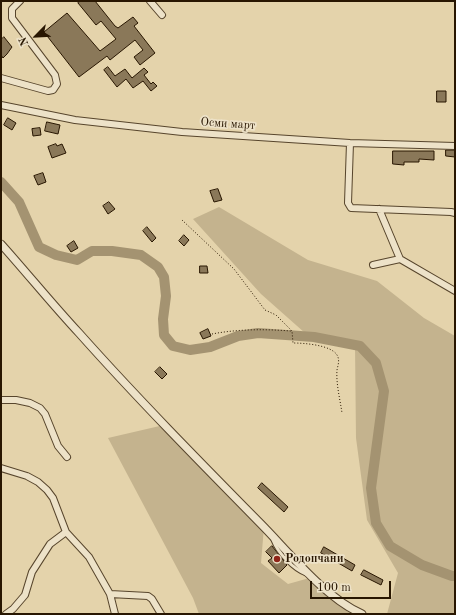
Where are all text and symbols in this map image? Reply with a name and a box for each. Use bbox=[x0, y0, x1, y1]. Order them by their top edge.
north arrow bbox=[16, 16, 56, 56]
text: N bbox=[18, 35, 31, 47]
street label: Осми март bbox=[200, 115, 256, 133]
place label: Родопчани bbox=[285, 552, 344, 566]
marker: Родопчани bbox=[272, 554, 282, 564]
scale bar bbox=[312, 573, 393, 599]
text: 100 m bbox=[317, 582, 351, 594]

